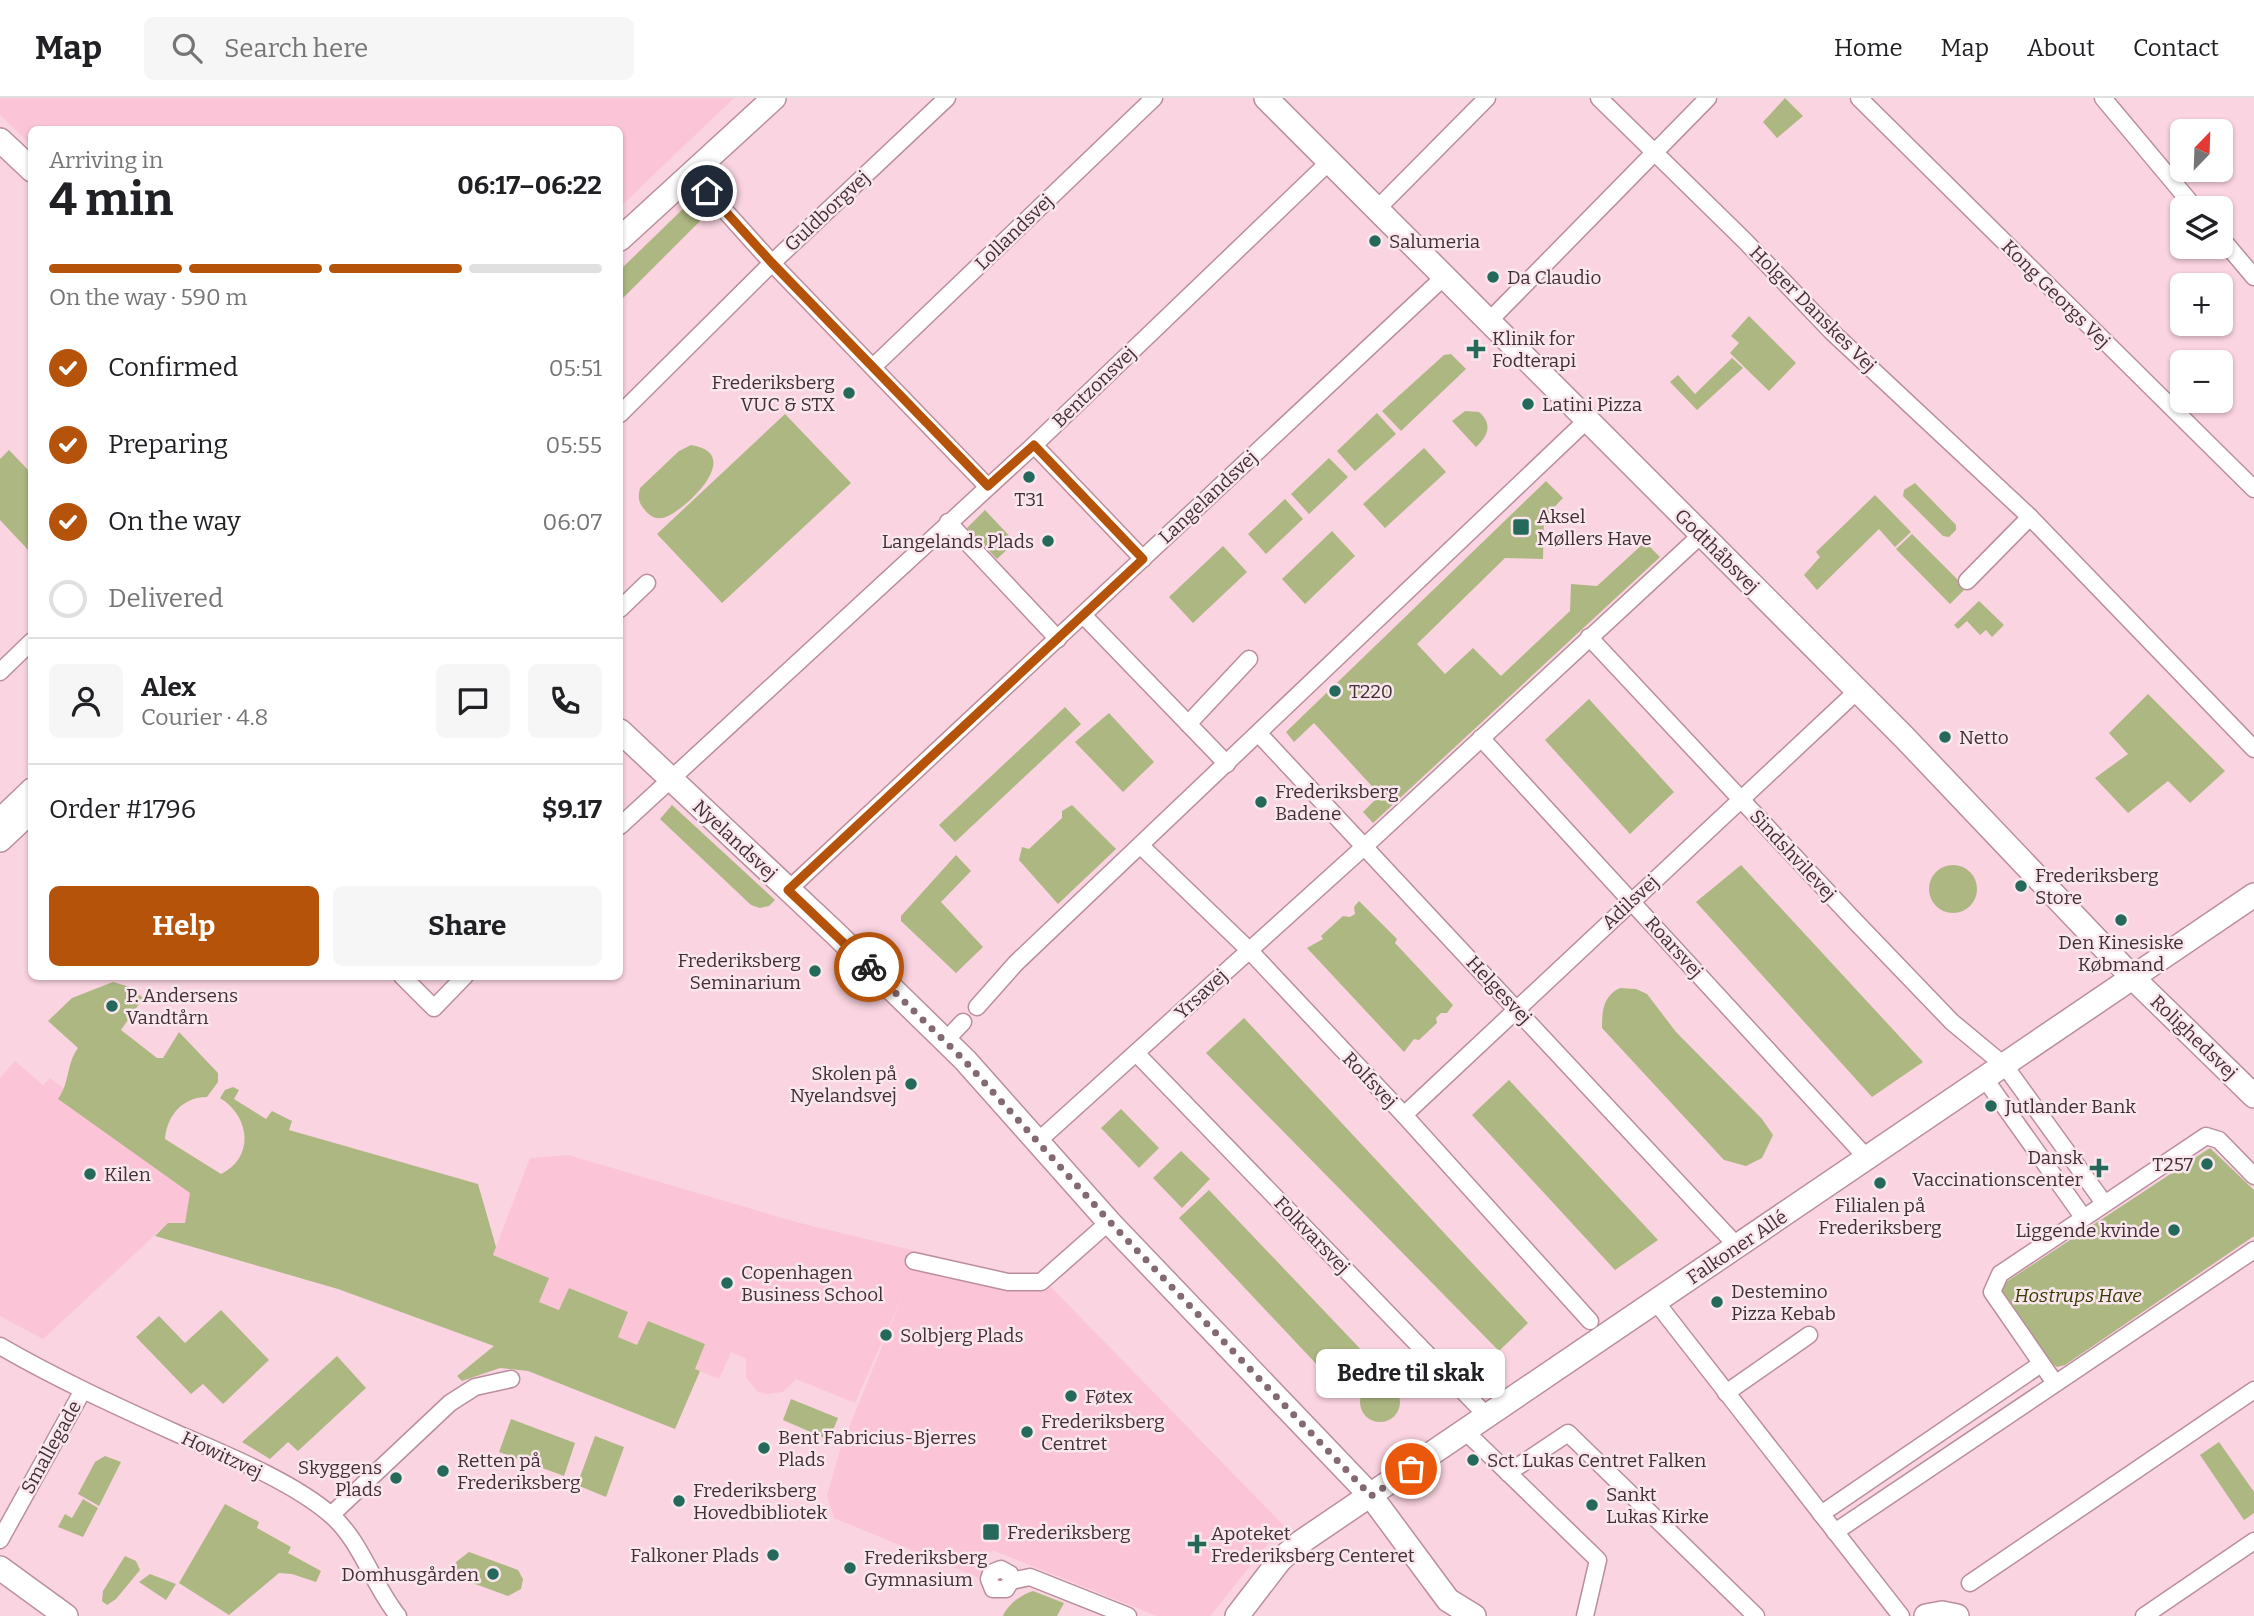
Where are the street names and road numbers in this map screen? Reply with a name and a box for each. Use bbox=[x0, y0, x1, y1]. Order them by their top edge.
street label: Guldborgvej bbox=[780, 166, 874, 256]
street label: Lollandsvej bbox=[970, 189, 1058, 275]
street label: Kong Georgs Vej bbox=[1997, 235, 2115, 353]
street label: Holger Danskes Vej bbox=[1745, 241, 1881, 377]
street label: Bentzonsvej bbox=[1048, 342, 1140, 432]
street label: Langelandsvej bbox=[1154, 446, 1262, 548]
street label: Godthåbsvej bbox=[1670, 504, 1764, 598]
street label: Nyelandsvej bbox=[688, 795, 782, 885]
street label: Sindshvilevej bbox=[1745, 805, 1841, 905]
street label: Adilsvej bbox=[1597, 870, 1663, 934]
street label: Roarsvej bbox=[1640, 911, 1708, 983]
street label: Helgesvej bbox=[1462, 951, 1536, 1029]
street label: Yrsavej bbox=[1170, 964, 1232, 1024]
street label: Rolighedsvej bbox=[2146, 990, 2242, 1084]
street label: Rolfsvej bbox=[1338, 1047, 1402, 1113]
street label: Folkvarsvej bbox=[1270, 1192, 1354, 1278]
street label: Falkoner Allé bbox=[1682, 1205, 1792, 1289]
street label: Smallegade bbox=[16, 1396, 86, 1498]
street label: Howitzvej bbox=[178, 1426, 266, 1484]

